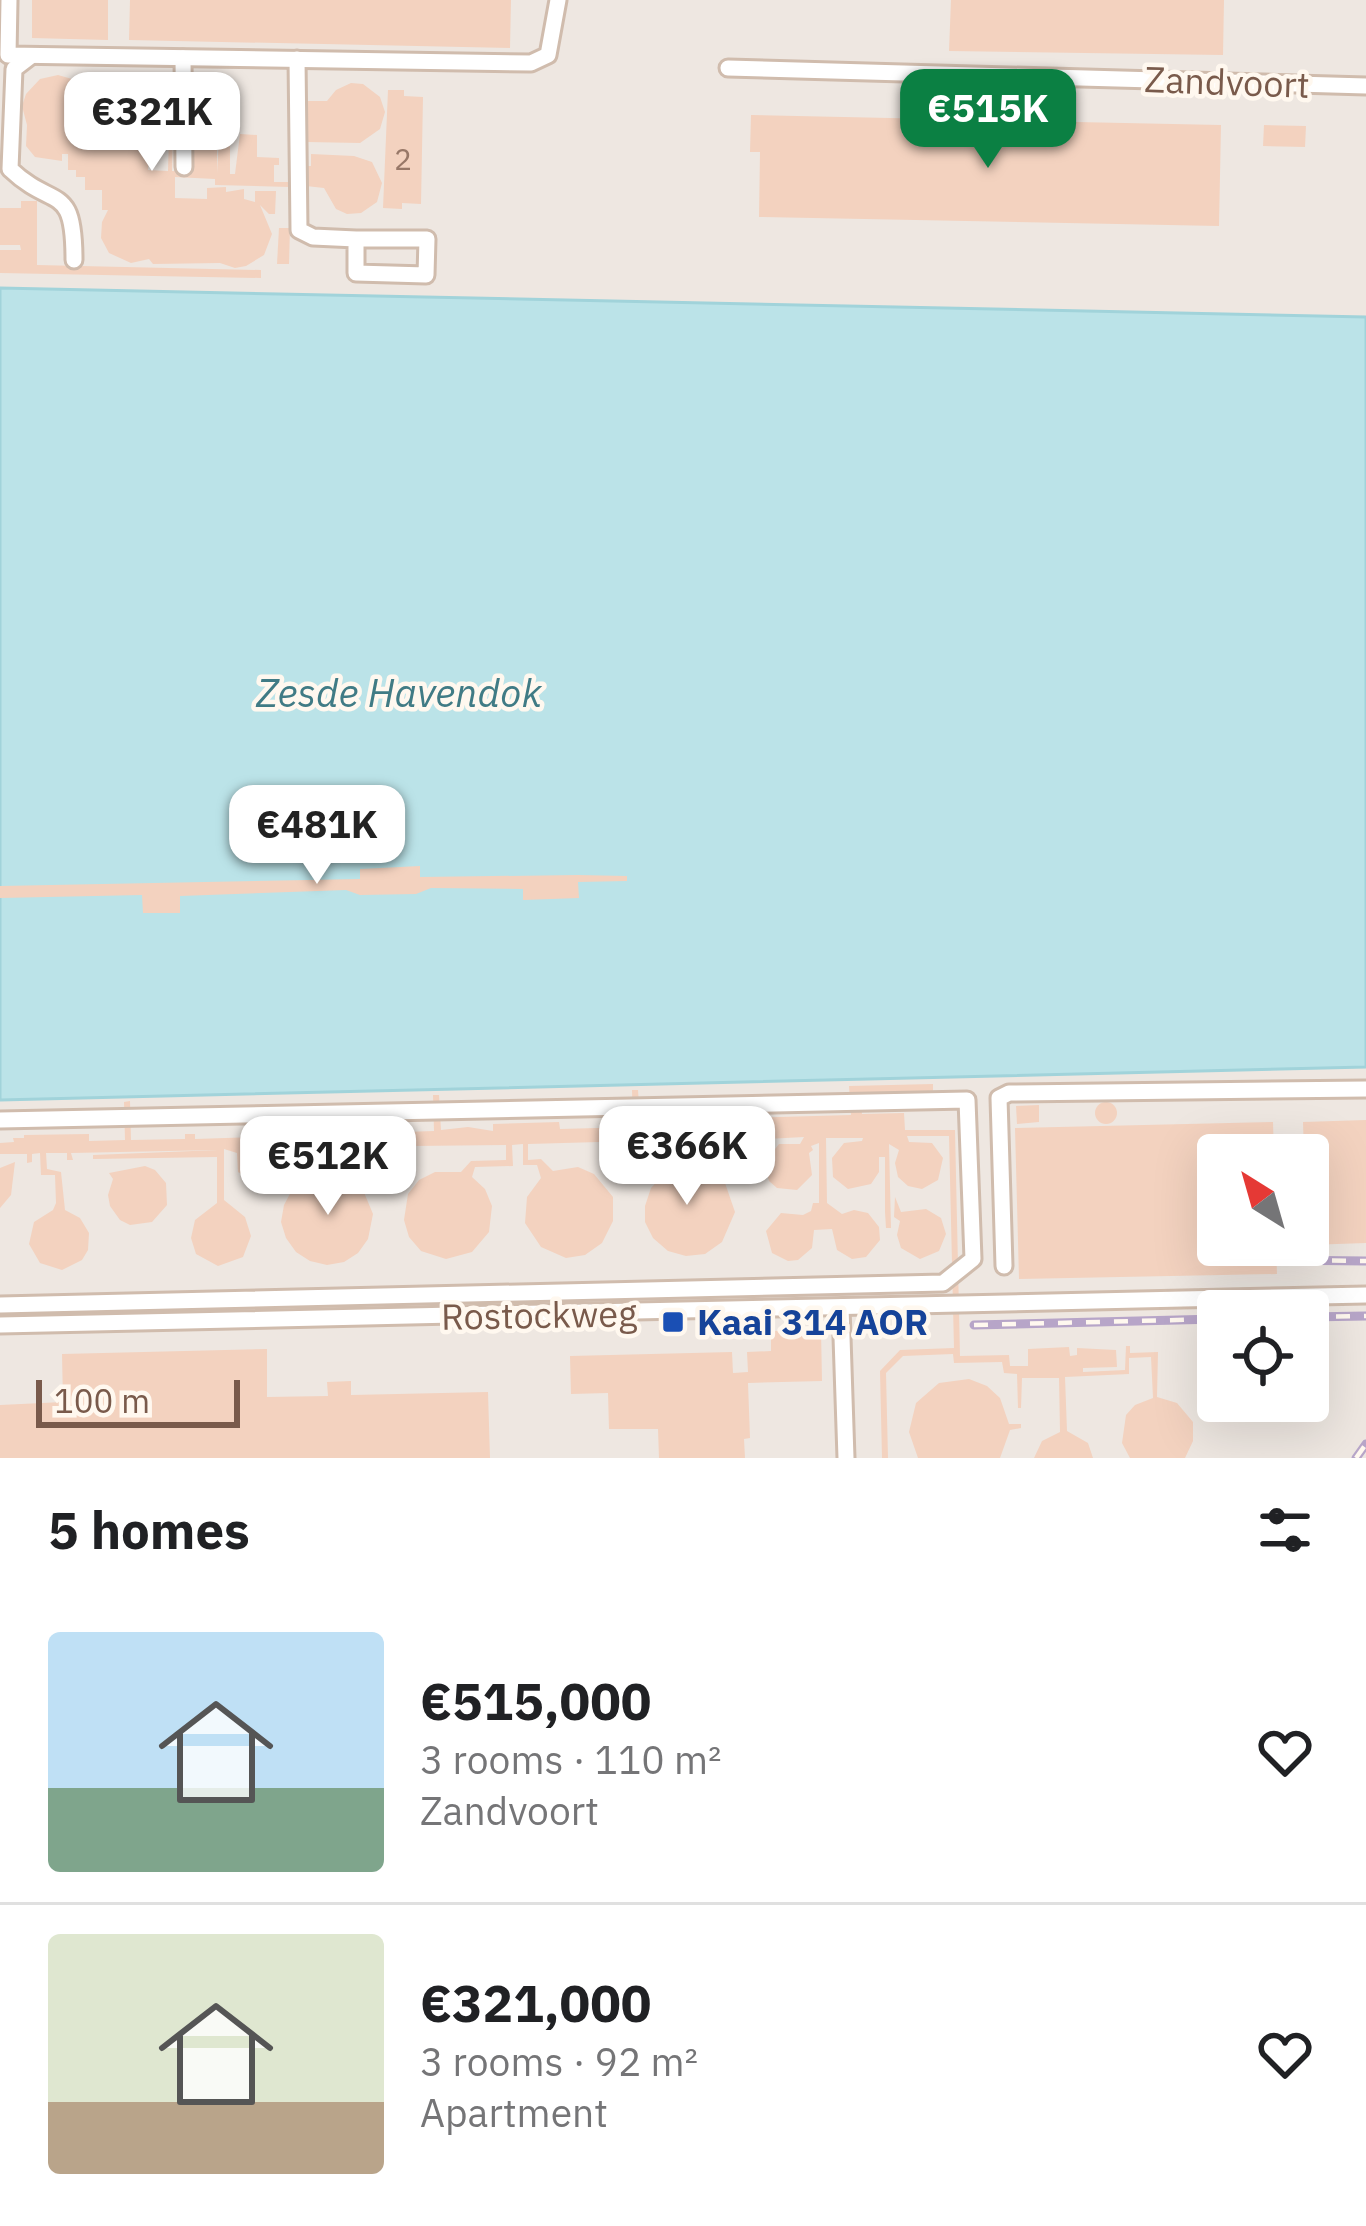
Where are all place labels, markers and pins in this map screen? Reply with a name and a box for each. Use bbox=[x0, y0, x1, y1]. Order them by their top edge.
pin: €515K bbox=[904, 69, 1072, 171]
pin: €321K bbox=[68, 72, 236, 174]
pin: €481K bbox=[233, 785, 401, 887]
pin: €366K bbox=[603, 1106, 771, 1208]
pin: €512K bbox=[244, 1116, 412, 1218]
place label: Kaai 314 AOR bbox=[697, 1298, 928, 1345]
marker: Kaai 314 AOR bbox=[660, 1309, 686, 1335]

